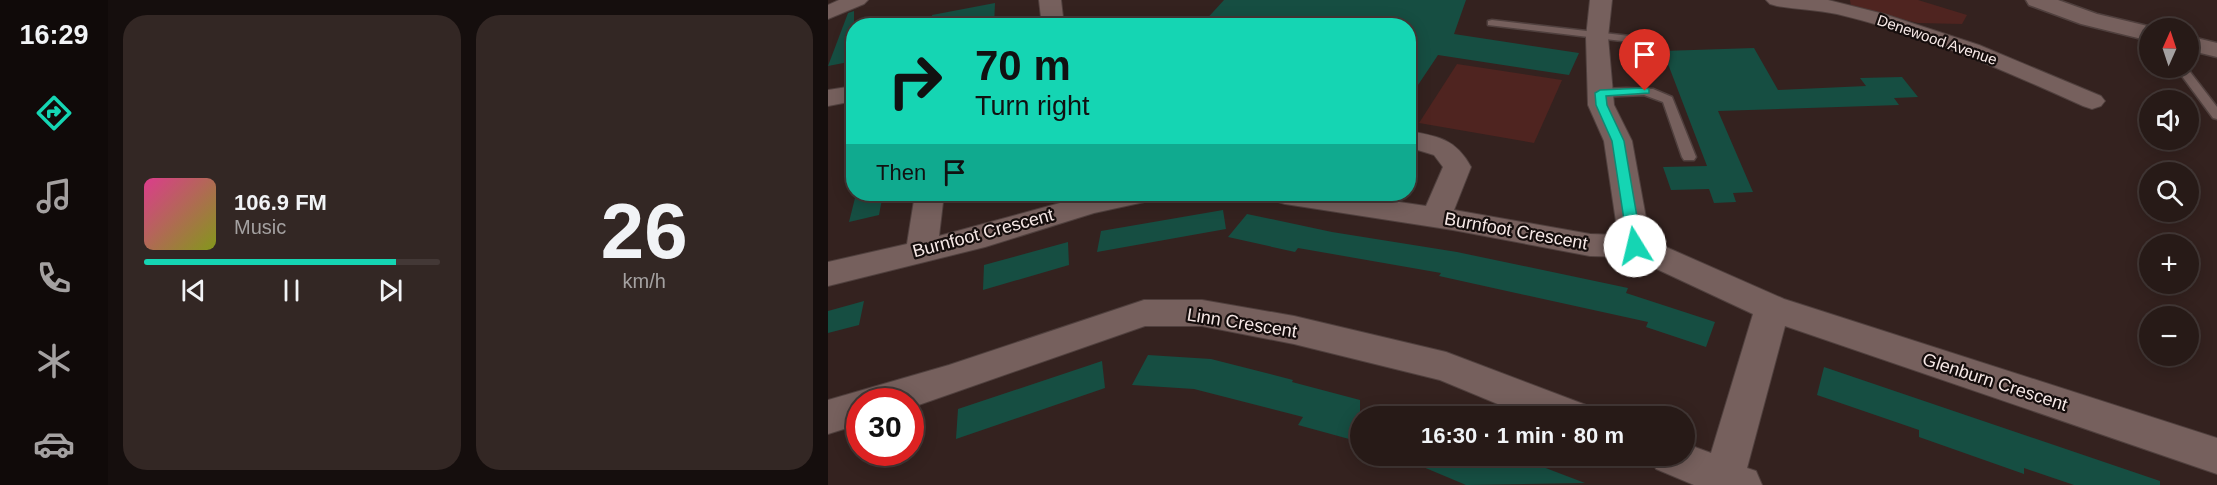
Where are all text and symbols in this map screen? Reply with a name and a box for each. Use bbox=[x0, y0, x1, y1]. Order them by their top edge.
street label: Denewood Avenue bbox=[1875, 11, 1999, 68]
north arrow bbox=[2139, 18, 2199, 78]
map controls bbox=[2139, 18, 2199, 366]
text: 16:29 bbox=[19, 20, 89, 50]
pin bbox=[1619, 29, 1670, 91]
icon: arrive bbox=[1628, 38, 1661, 71]
icon: right bbox=[876, 42, 954, 120]
text: 70 m bbox=[975, 42, 1071, 89]
button: sound bbox=[2139, 90, 2199, 150]
text: Turn right bbox=[975, 91, 1090, 121]
icon: directions bbox=[33, 92, 75, 134]
icon: arrive bbox=[938, 156, 971, 189]
text: Then bbox=[876, 160, 926, 185]
button: search bbox=[2139, 162, 2199, 222]
icon: music bbox=[33, 175, 75, 217]
text: 26 bbox=[601, 187, 688, 275]
text: 106.9 FM bbox=[234, 190, 327, 215]
street label: Burnfoot Crescent bbox=[910, 205, 1056, 261]
street label: Burnfoot Crescent bbox=[1443, 209, 1589, 253]
position arrow bbox=[1603, 214, 1667, 278]
text: Music bbox=[234, 216, 286, 238]
button: + bbox=[2139, 234, 2199, 294]
icon: phone bbox=[33, 257, 75, 299]
text: km/h bbox=[623, 270, 666, 292]
icon: previous bbox=[177, 274, 210, 307]
icon: pause bbox=[275, 274, 308, 307]
icon: next bbox=[374, 274, 407, 307]
street label: Linn Crescent bbox=[1186, 304, 1298, 342]
button: − bbox=[2139, 306, 2199, 366]
icon: climate bbox=[33, 340, 75, 382]
street label: Glenburn Crescent bbox=[1920, 349, 2070, 415]
speed limit sign: 30 bbox=[846, 388, 924, 466]
icon: car bbox=[33, 423, 75, 465]
text: 16:30 · 1 min · 80 m bbox=[1421, 423, 1624, 448]

